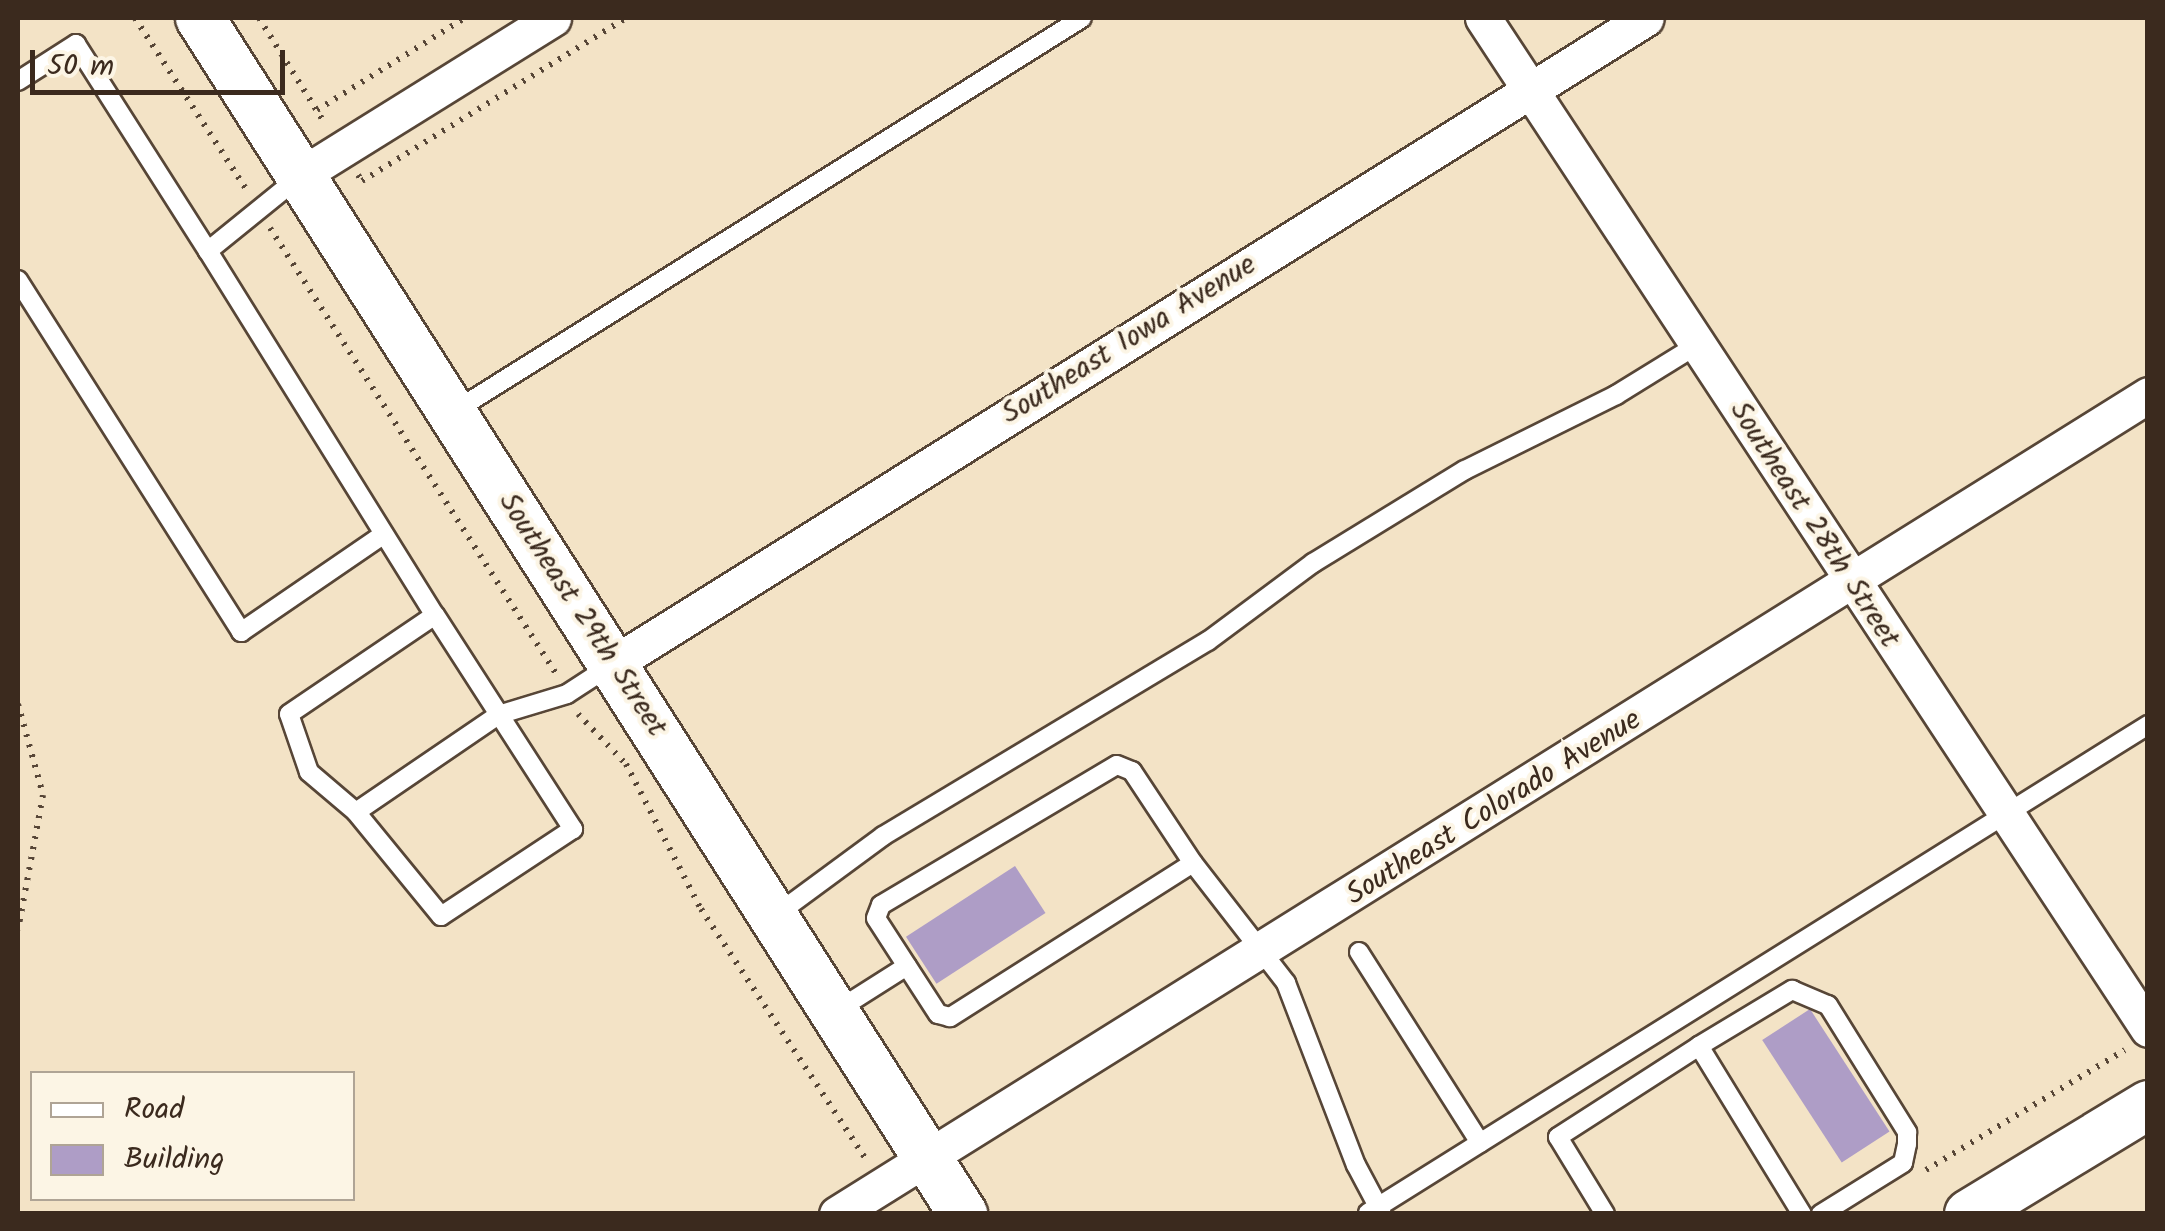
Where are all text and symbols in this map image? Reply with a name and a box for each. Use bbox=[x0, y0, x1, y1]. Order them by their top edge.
scale bar bbox=[35, 30, 290, 92]
text: 50 m bbox=[47, 43, 114, 91]
street label: Southeast Iowa Avenue bbox=[995, 247, 1263, 433]
street label: Southeast 28th Street bbox=[1721, 395, 1907, 655]
street label: Southeast 29th Street bbox=[490, 486, 674, 744]
street label: Southeast Colorado Avenue bbox=[1340, 702, 1648, 914]
legend bbox=[30, 1071, 355, 1201]
text: Road bbox=[124, 1086, 184, 1134]
text: Building bbox=[124, 1136, 224, 1184]

